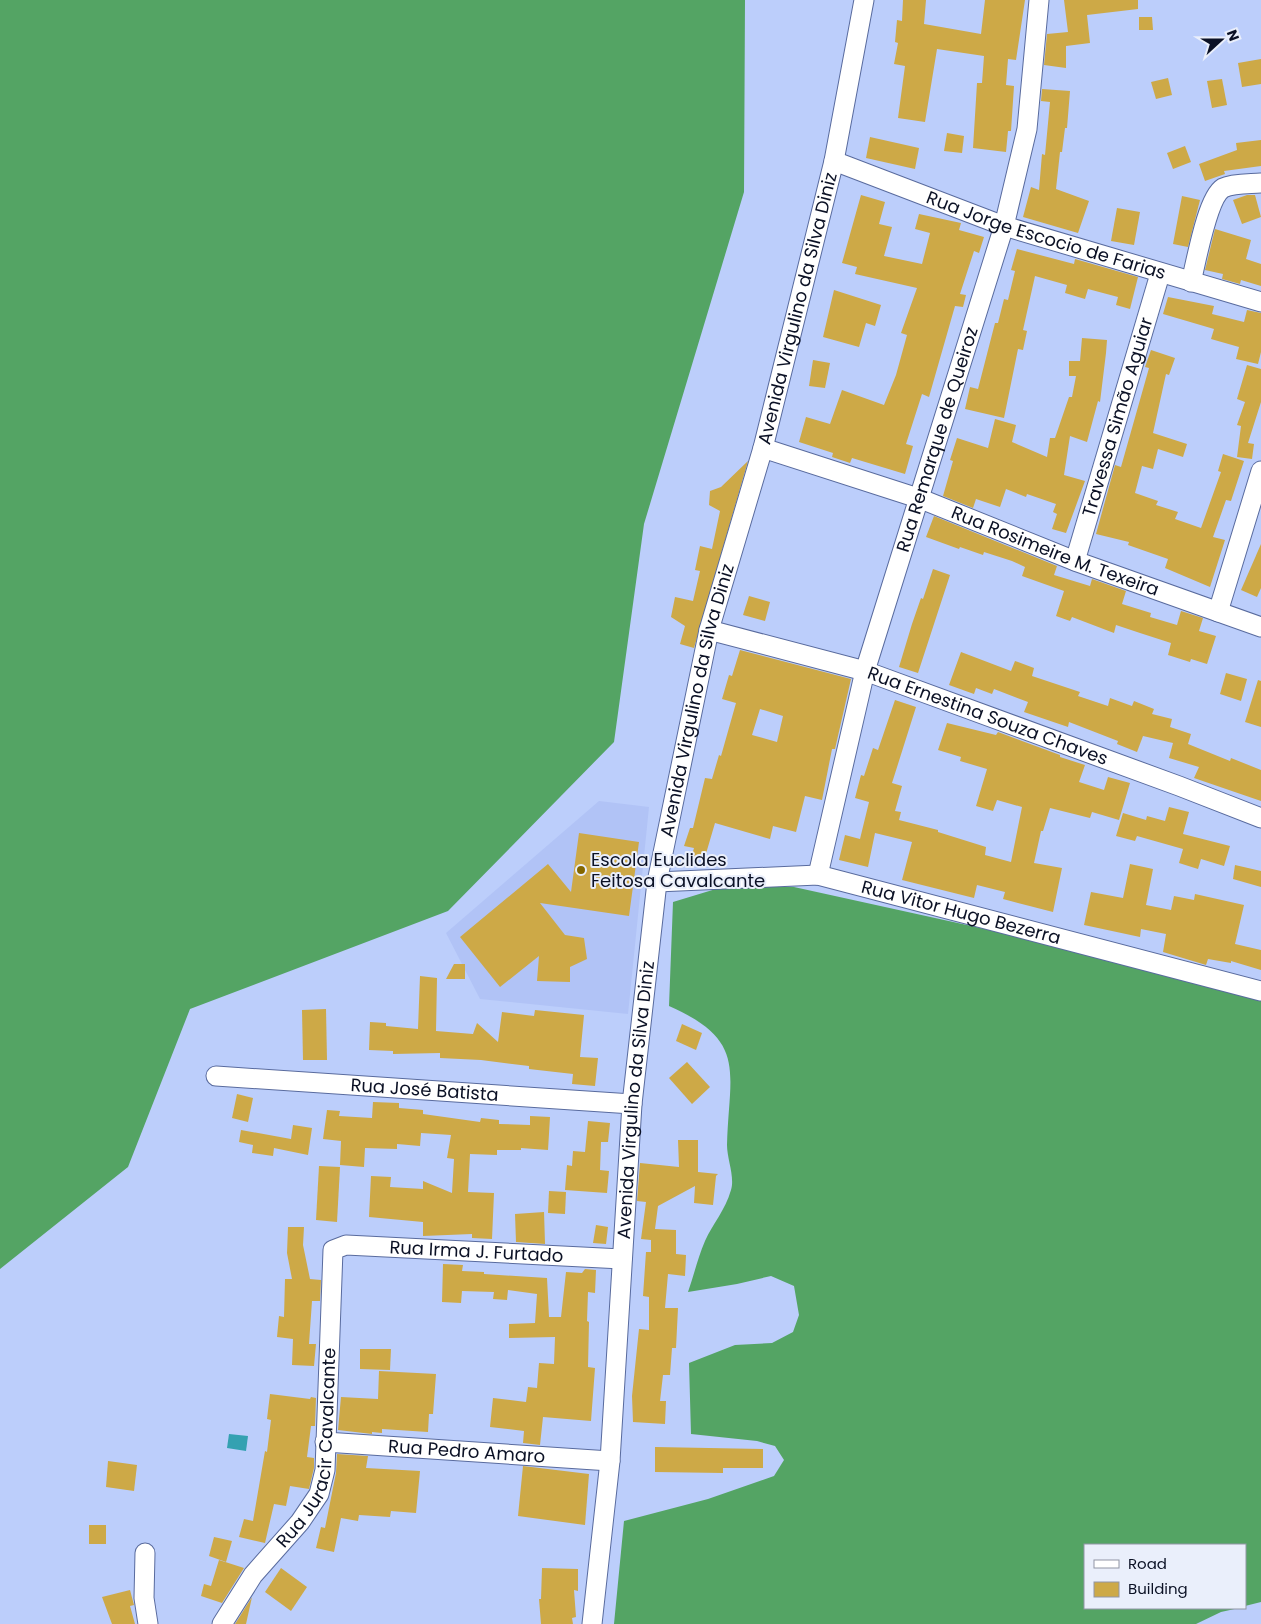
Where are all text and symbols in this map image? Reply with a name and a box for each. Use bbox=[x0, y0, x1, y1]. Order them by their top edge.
north arrow bbox=[1196, 15, 1246, 65]
text: N bbox=[1222, 27, 1244, 44]
street label: Avenida Virgulino da Silva Diniz bbox=[751, 170, 843, 447]
street label: Rua Jorge Escocio de Farias bbox=[923, 185, 1169, 285]
street label: Travessa Simão Aguiar bbox=[1076, 314, 1159, 520]
street label: Rua Remarque de Queiroz bbox=[890, 324, 984, 555]
street label: Rua Rosimeire M. Texeira bbox=[948, 499, 1163, 602]
street label: Avenida Virgulino da Silva Diniz bbox=[654, 561, 740, 839]
street label: Rua Ernestina Souza Chaves bbox=[864, 660, 1112, 771]
place label: Escola Euclides Feitosa Cavalcante bbox=[591, 847, 765, 893]
marker: Escola Euclides Feitosa Cavalcante bbox=[575, 864, 587, 876]
street label: Rua Vitor Hugo Bezerra bbox=[859, 874, 1064, 950]
street label: Avenida Virgulino da Silva Diniz bbox=[611, 959, 660, 1240]
street label: Rua José Batista bbox=[350, 1072, 499, 1107]
street label: Rua Irma J. Furtado bbox=[389, 1234, 564, 1268]
street label: Rua Juracir Cavalcante bbox=[270, 1347, 341, 1553]
street label: Rua Pedro Amaro bbox=[387, 1433, 546, 1469]
legend bbox=[1084, 1544, 1246, 1609]
text: Road bbox=[1128, 1553, 1167, 1574]
text: Building bbox=[1128, 1578, 1188, 1599]

